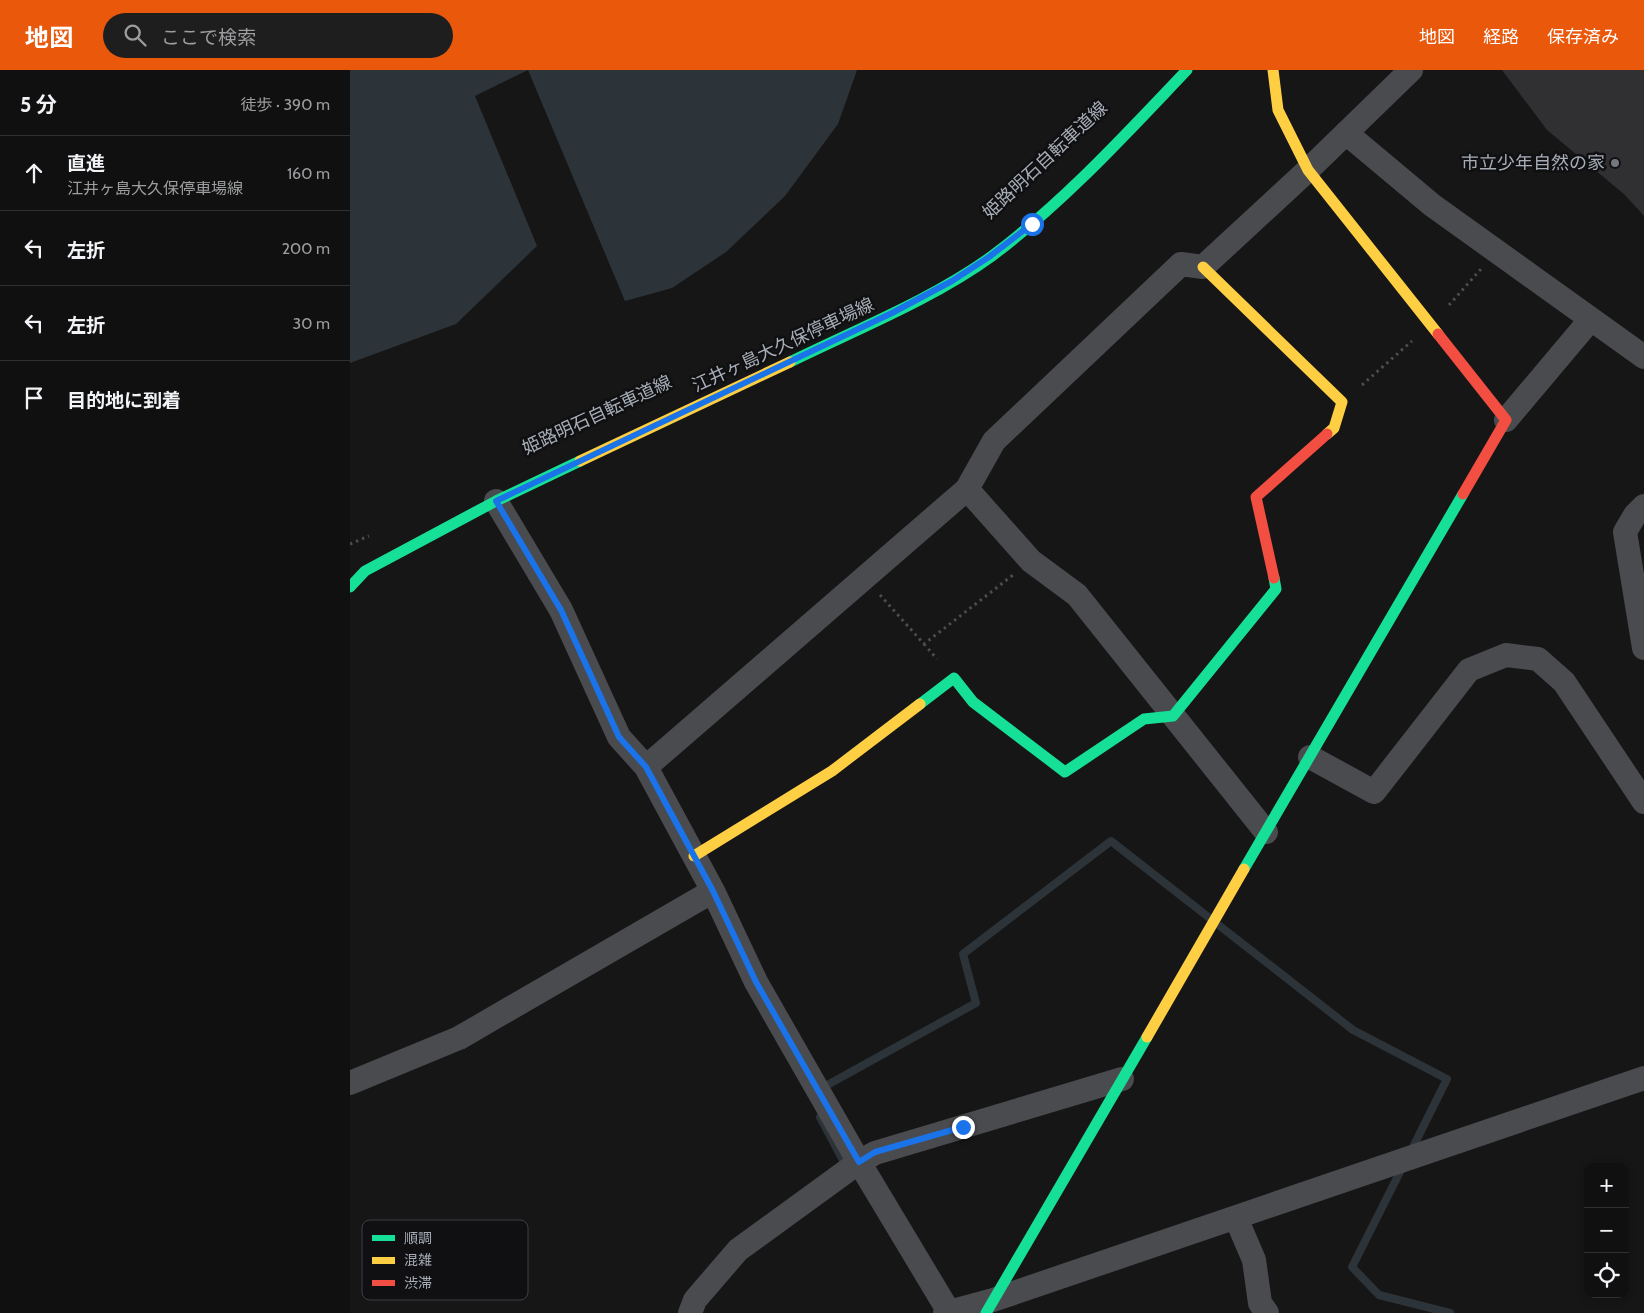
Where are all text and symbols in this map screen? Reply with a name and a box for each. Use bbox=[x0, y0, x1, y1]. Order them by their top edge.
search box bbox=[103, 13, 453, 58]
icon: search bbox=[121, 21, 149, 49]
text: 地図 bbox=[25, 23, 73, 52]
text: ここで検索 bbox=[161, 26, 256, 49]
text: 地図 bbox=[1419, 26, 1455, 48]
text: 経路 bbox=[1483, 26, 1519, 48]
text: 保存済み bbox=[1547, 26, 1619, 48]
text: 5 分 bbox=[20, 92, 57, 117]
text: 徒歩 · 390 m bbox=[240, 95, 330, 114]
street label: 姫路明石自転車道線 bbox=[978, 97, 1112, 223]
text: 直進 bbox=[67, 152, 105, 175]
place label: 市立少年自然の家 bbox=[1461, 152, 1605, 174]
marker: 市立少年自然の家 bbox=[1609, 157, 1621, 169]
icon: ahead bbox=[20, 159, 48, 187]
text: 160 m bbox=[287, 164, 330, 183]
text: 江井ヶ島大久保停車場線 bbox=[67, 179, 243, 198]
route start bbox=[1021, 213, 1044, 236]
icon: left bbox=[20, 234, 48, 262]
text: 左折 bbox=[67, 239, 105, 262]
text: 200 m bbox=[282, 239, 330, 258]
street label: 江井ヶ島大久保停車場線 bbox=[689, 293, 877, 397]
icon: left bbox=[20, 309, 48, 337]
text: 左折 bbox=[67, 314, 105, 337]
text: 30 m bbox=[293, 314, 330, 333]
street label: 姫路明石自転車道線 bbox=[519, 371, 675, 459]
icon: arrive bbox=[20, 384, 48, 412]
text: 目的地に到着 bbox=[67, 389, 181, 412]
route end bbox=[952, 1116, 975, 1139]
map controls bbox=[1584, 1163, 1629, 1298]
button: + bbox=[1584, 1163, 1629, 1208]
button: − bbox=[1584, 1208, 1629, 1253]
legend bbox=[362, 1220, 528, 1300]
text: 順調 bbox=[404, 1229, 432, 1247]
text: 混雑 bbox=[404, 1251, 432, 1269]
button: locate bbox=[1584, 1253, 1629, 1298]
text: 渋滞 bbox=[404, 1274, 432, 1292]

